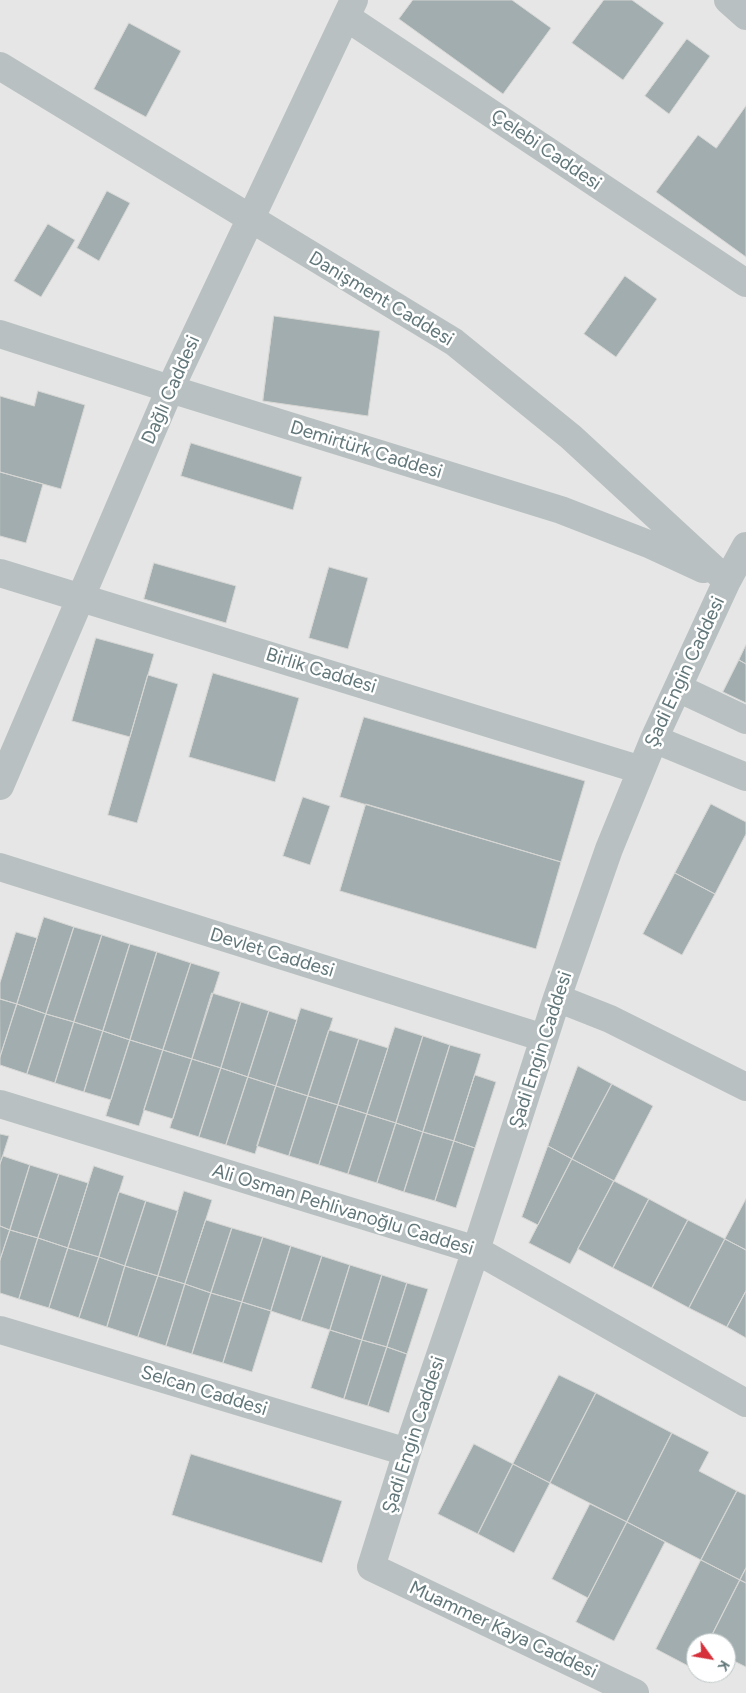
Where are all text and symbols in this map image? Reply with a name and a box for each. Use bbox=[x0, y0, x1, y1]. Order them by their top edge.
street label: Çelebi Caddesi bbox=[487, 105, 605, 195]
street label: Danişment Caddesi bbox=[304, 247, 458, 351]
street label: Dağlı Caddesi bbox=[137, 332, 205, 448]
street label: Demirtürk Caddesi bbox=[287, 416, 445, 484]
street label: Şadi Engin Caddesi bbox=[640, 593, 730, 751]
street label: Birlik Caddesi bbox=[263, 643, 379, 699]
street label: Devlet Caddesi bbox=[207, 923, 337, 983]
street label: Şadi Engin Caddesi bbox=[505, 969, 577, 1131]
street label: Ali Osman Pehlivanoğlu Caddesi bbox=[210, 1159, 476, 1261]
street label: Şadi Engin Caddesi bbox=[378, 1354, 450, 1516]
street label: Selcan Caddesi bbox=[138, 1361, 270, 1421]
street label: Muammer Kaya Caddesi bbox=[405, 1576, 601, 1684]
north arrow bbox=[686, 1633, 736, 1683]
text: K bbox=[714, 1657, 733, 1674]

